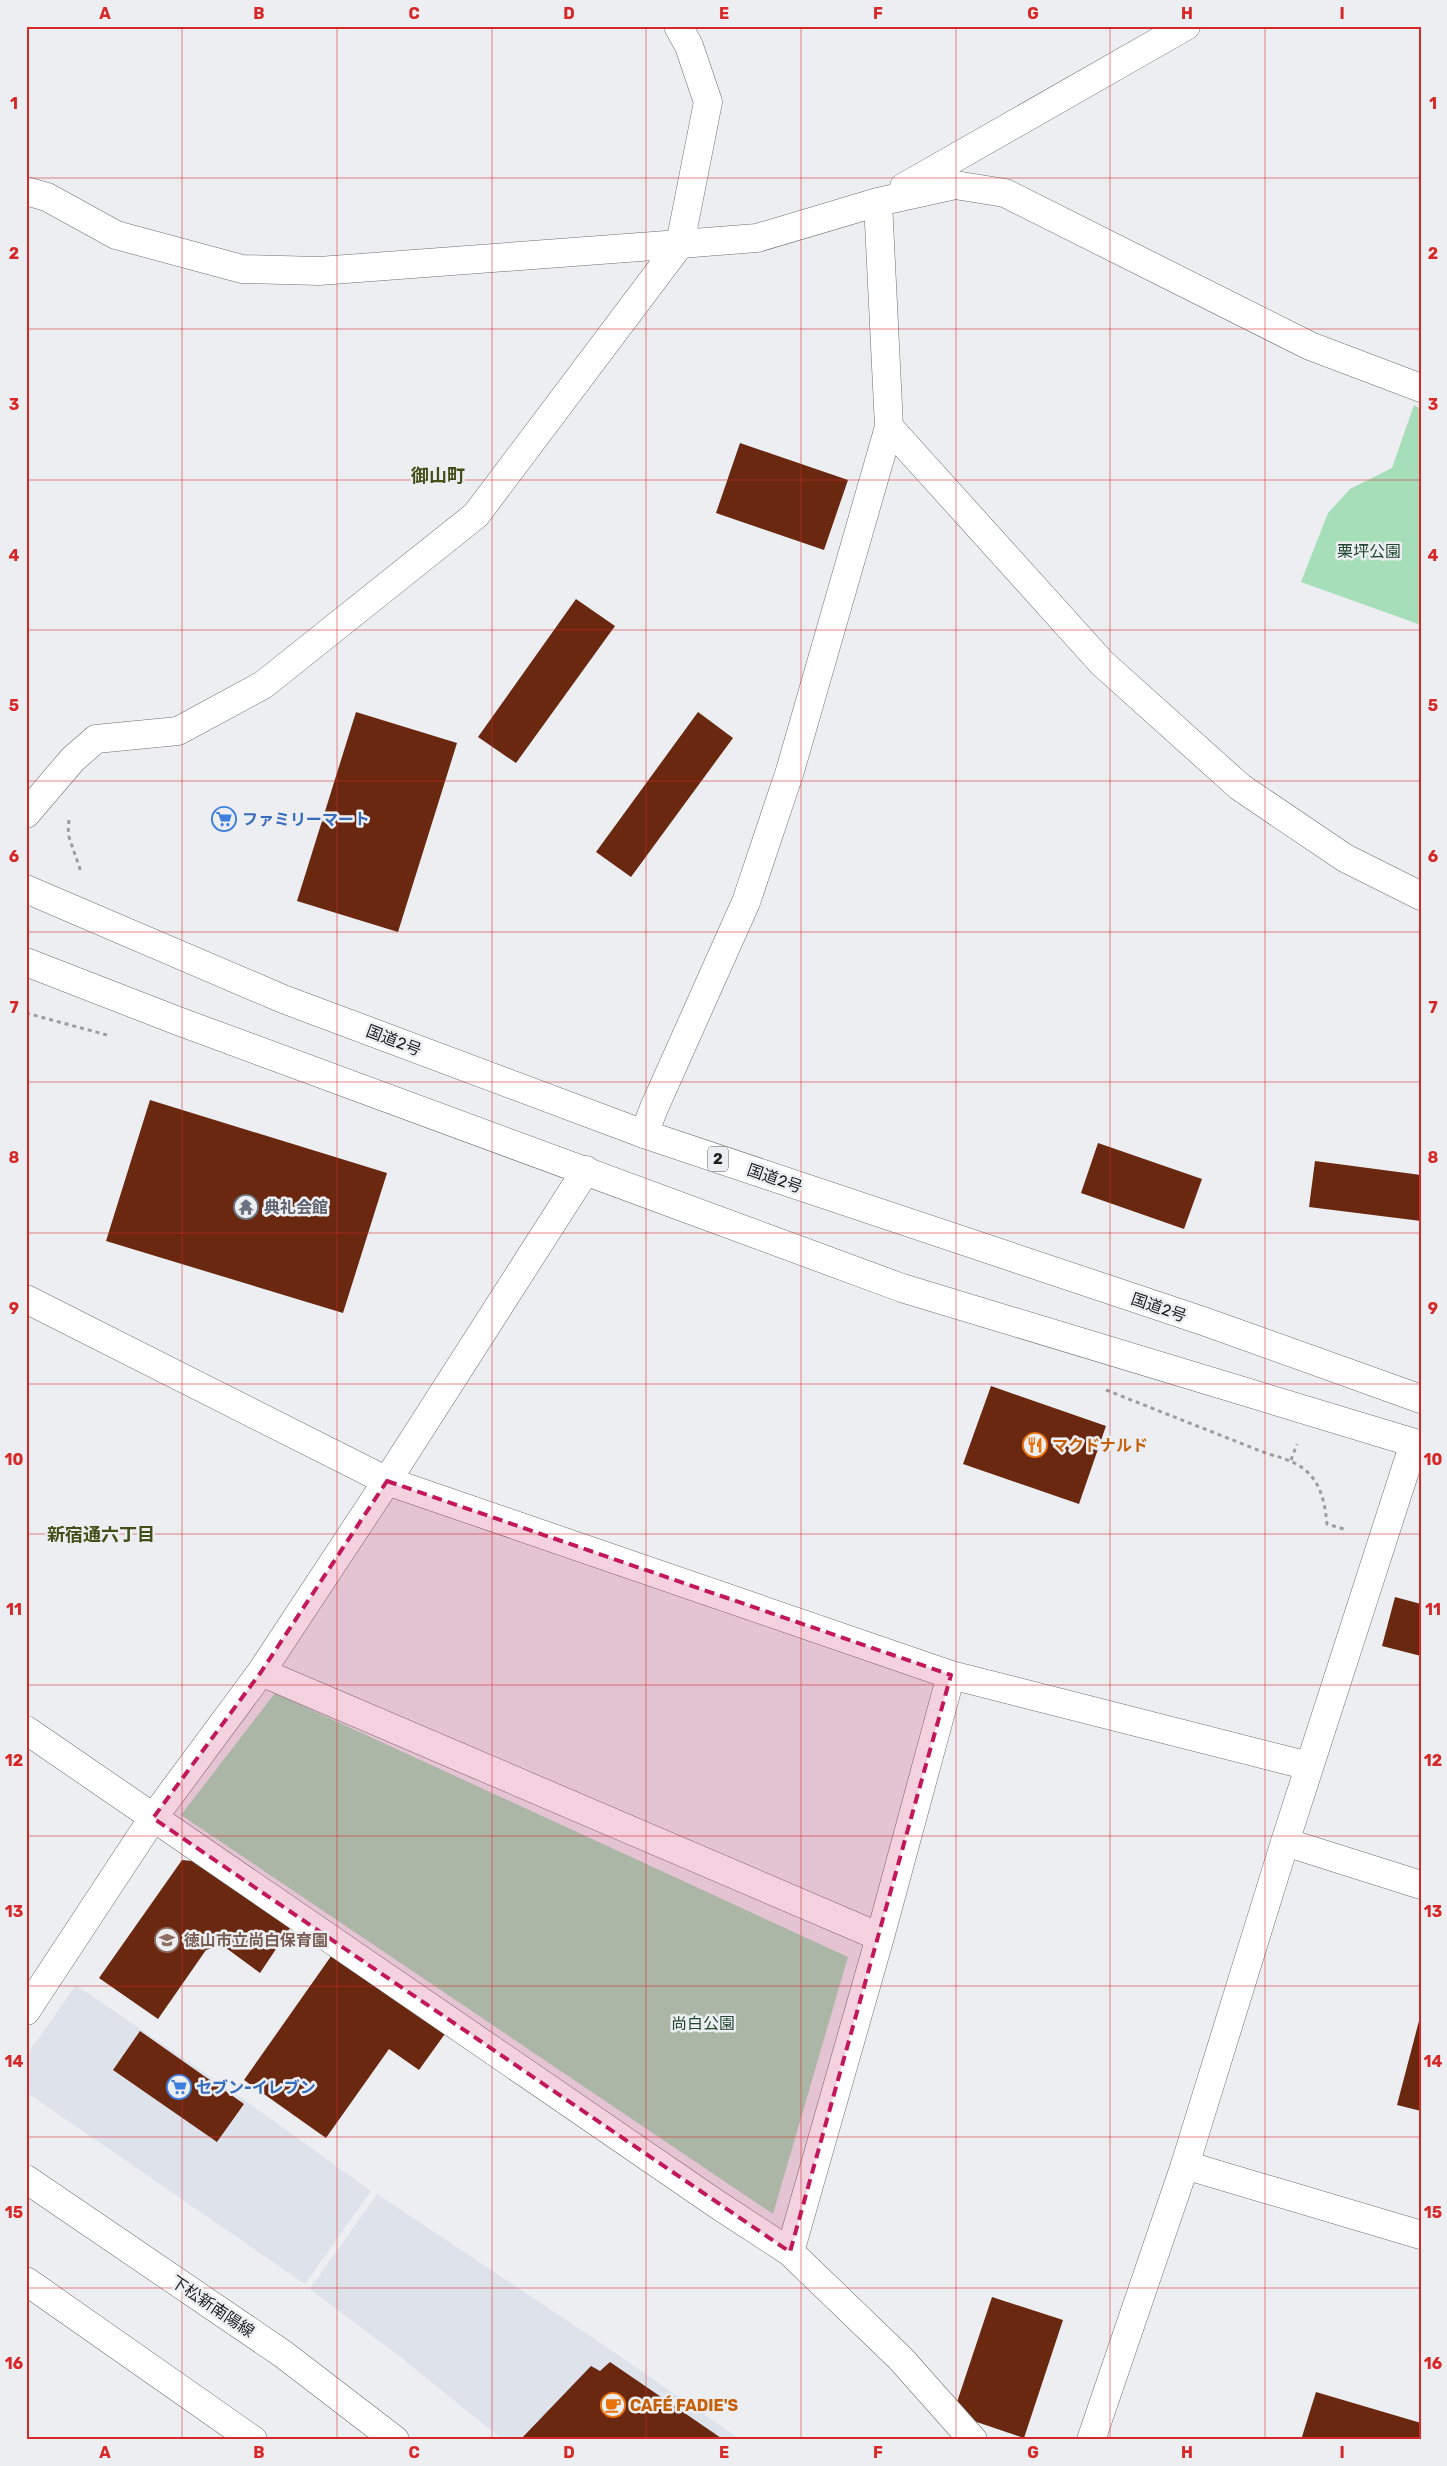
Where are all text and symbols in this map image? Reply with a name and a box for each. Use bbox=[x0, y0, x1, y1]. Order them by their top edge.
text: A bbox=[99, 4, 111, 23]
text: B bbox=[253, 4, 265, 23]
text: C bbox=[408, 4, 420, 23]
text: D bbox=[563, 4, 575, 23]
text: E bbox=[719, 4, 729, 23]
text: F bbox=[873, 4, 883, 23]
text: G bbox=[1027, 4, 1039, 23]
text: H bbox=[1181, 4, 1193, 23]
text: I bbox=[1339, 4, 1345, 23]
text: 1 bbox=[10, 94, 18, 113]
text: 1 bbox=[1429, 94, 1437, 113]
text: 2 bbox=[9, 244, 19, 263]
text: 2 bbox=[1428, 244, 1438, 263]
text: 3 bbox=[9, 395, 19, 414]
text: 3 bbox=[1428, 395, 1438, 414]
district label: 御山町 bbox=[410, 465, 465, 487]
park label: 栗坪公園 bbox=[1337, 542, 1401, 561]
text: 4 bbox=[9, 546, 20, 565]
text: 4 bbox=[1428, 546, 1439, 565]
text: 5 bbox=[9, 696, 19, 715]
text: 5 bbox=[1428, 696, 1438, 715]
supermarket icon: ファミリーマート bbox=[211, 806, 237, 832]
place label: ファミリーマート bbox=[242, 810, 370, 829]
text: 6 bbox=[9, 847, 19, 866]
text: 6 bbox=[1428, 847, 1438, 866]
text: 7 bbox=[9, 998, 19, 1017]
text: 7 bbox=[1428, 998, 1438, 1017]
street label: 国道2号 bbox=[364, 1021, 424, 1060]
road number: 2 bbox=[708, 1146, 728, 1172]
text: 8 bbox=[9, 1148, 20, 1167]
text: 8 bbox=[1428, 1148, 1439, 1167]
street label: 国道2号 bbox=[745, 1160, 805, 1197]
temple icon: 典礼会館 bbox=[233, 1194, 259, 1220]
place label: 典礼会館 bbox=[264, 1198, 328, 1217]
street label: 国道2号 bbox=[1129, 1289, 1189, 1326]
text: 9 bbox=[9, 1299, 19, 1318]
text: 9 bbox=[1428, 1299, 1438, 1318]
restaurant icon: マクドナルド bbox=[1022, 1432, 1048, 1458]
place label: マクドナルド bbox=[1052, 1436, 1148, 1455]
text: 10 bbox=[5, 1450, 24, 1469]
text: 10 bbox=[1424, 1450, 1443, 1469]
district label: 新宿通六丁目 bbox=[47, 1524, 155, 1546]
text: 11 bbox=[6, 1600, 22, 1619]
text: 11 bbox=[1425, 1600, 1441, 1619]
text: 12 bbox=[5, 1751, 23, 1770]
text: 12 bbox=[1424, 1751, 1442, 1770]
text: 13 bbox=[5, 1902, 23, 1921]
text: 13 bbox=[1424, 1902, 1442, 1921]
school or university icon: 徳山市立尚白保育園 bbox=[154, 1927, 180, 1953]
place label: 徳山市立尚白保育園 bbox=[184, 1931, 328, 1950]
park label: 尚白公園 bbox=[671, 2014, 735, 2033]
text: 14 bbox=[5, 2052, 24, 2071]
text: 14 bbox=[1424, 2052, 1443, 2071]
supermarket icon: セブン-イレブン bbox=[166, 2074, 192, 2100]
place label: セブン-イレブン bbox=[196, 2078, 316, 2097]
text: 15 bbox=[5, 2203, 23, 2222]
text: 15 bbox=[1424, 2203, 1442, 2222]
street label: 下松新南陽線 bbox=[168, 2272, 258, 2341]
text: 16 bbox=[5, 2354, 23, 2373]
text: 16 bbox=[1424, 2354, 1442, 2373]
cafe icon: CAFÉ FADIE'S bbox=[600, 2392, 626, 2418]
place label: CAFÉ FADIE'S bbox=[630, 2395, 739, 2415]
text: A bbox=[99, 2443, 111, 2462]
text: B bbox=[253, 2443, 265, 2462]
text: C bbox=[408, 2443, 420, 2462]
text: D bbox=[563, 2443, 575, 2462]
text: E bbox=[719, 2443, 729, 2462]
text: F bbox=[873, 2443, 883, 2462]
text: G bbox=[1027, 2443, 1039, 2462]
text: H bbox=[1181, 2443, 1193, 2462]
text: I bbox=[1339, 2443, 1345, 2462]

